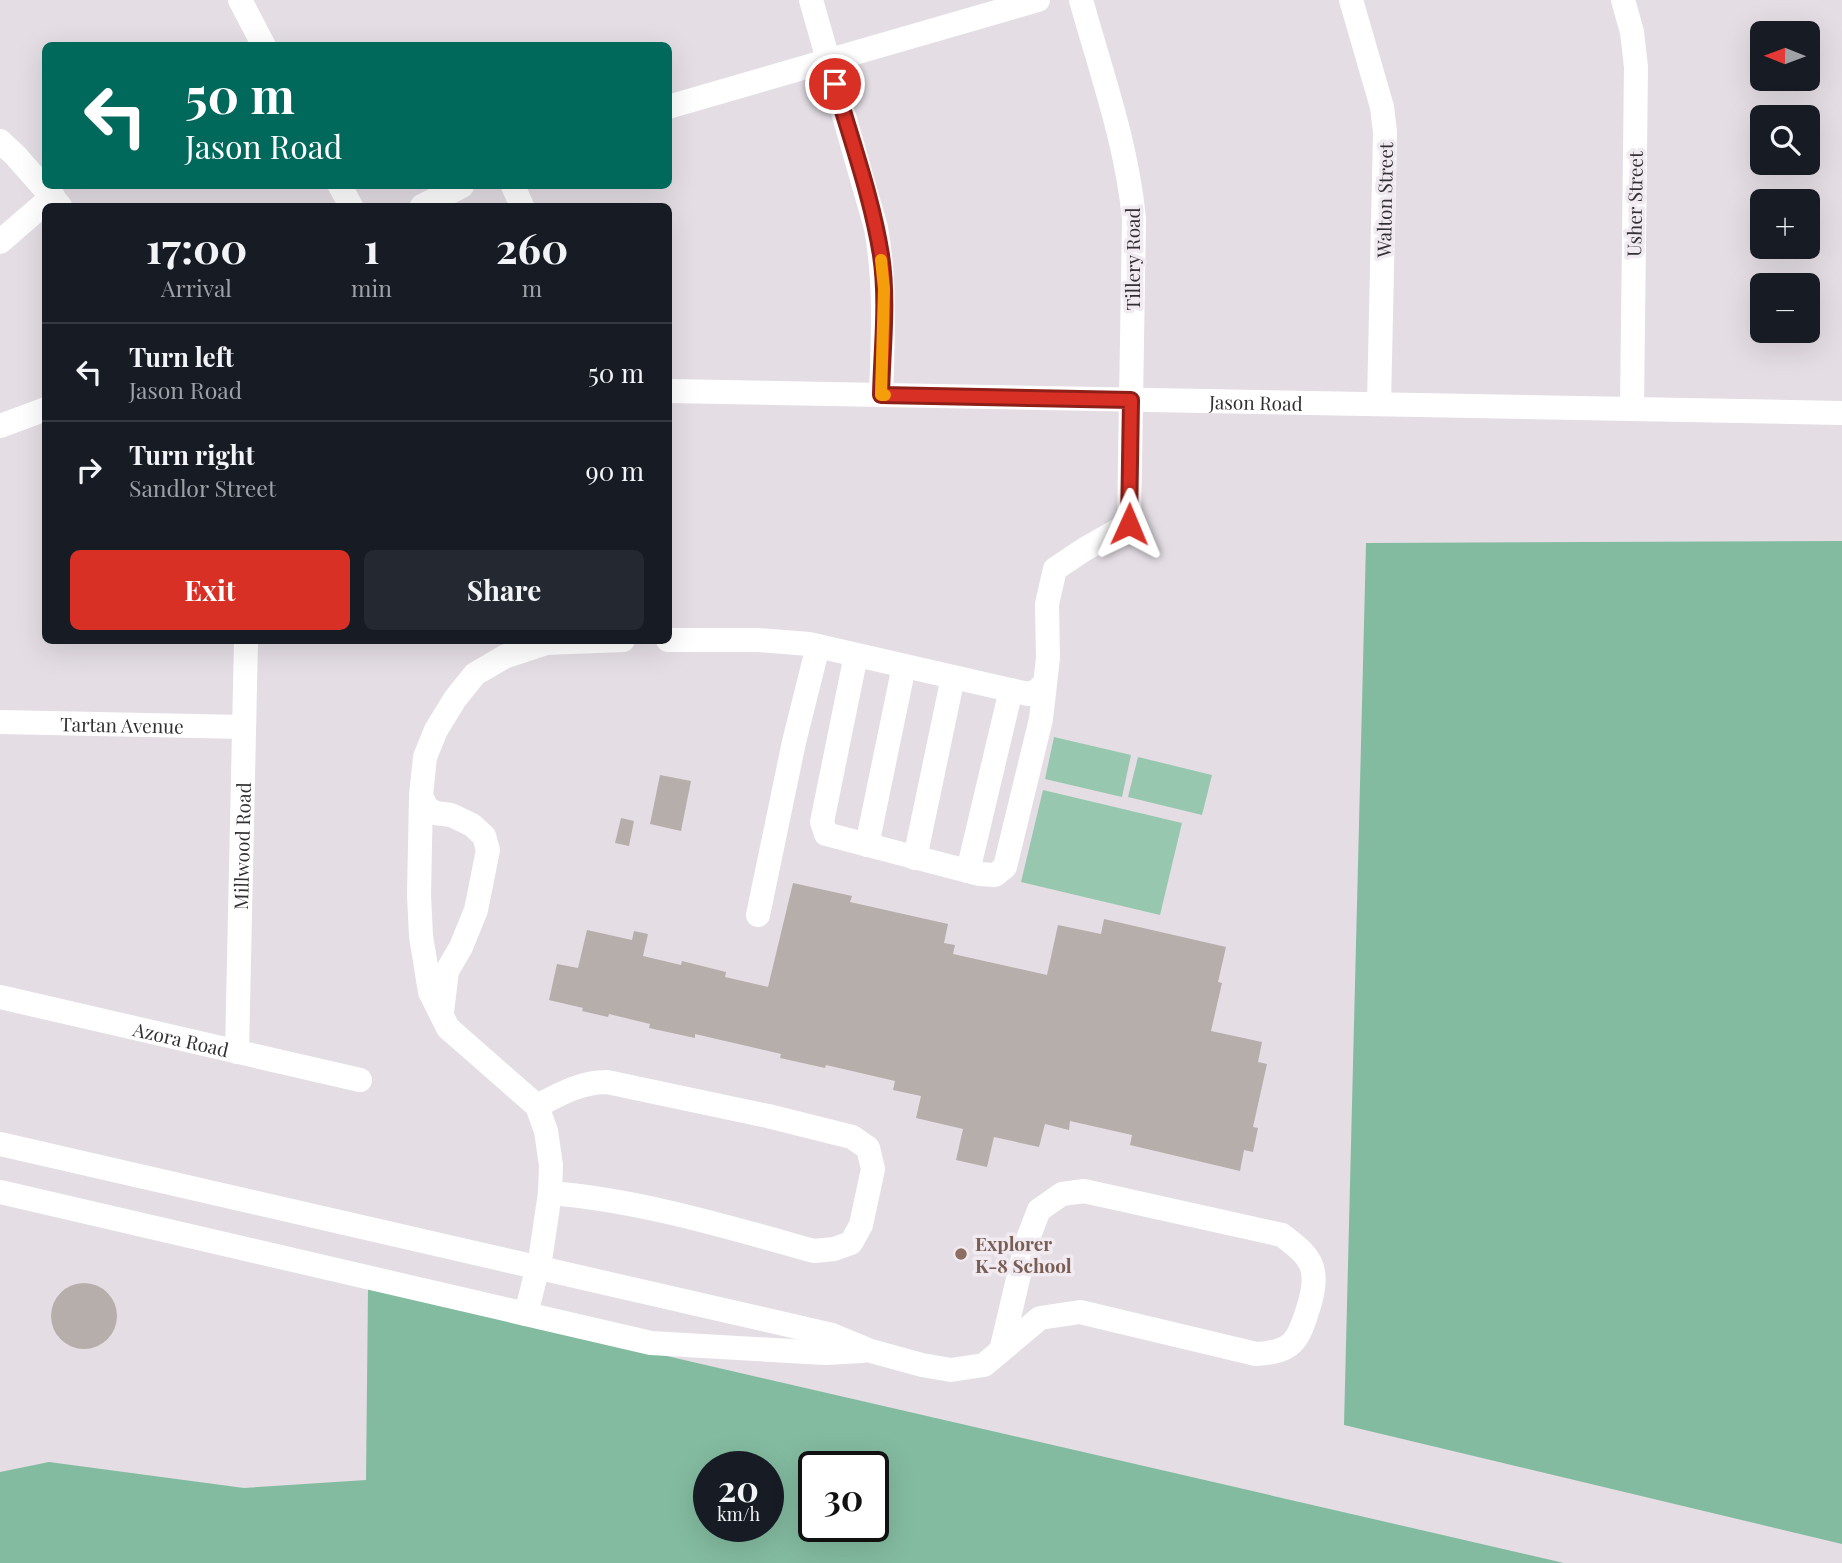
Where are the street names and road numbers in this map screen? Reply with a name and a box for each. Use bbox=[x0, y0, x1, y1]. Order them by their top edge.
street label: Walton Street bbox=[1370, 142, 1398, 259]
street label: Usher Street bbox=[1620, 151, 1648, 257]
street label: Tillery Road bbox=[1119, 207, 1145, 311]
street label: Jason Road bbox=[1208, 388, 1303, 416]
street label: Tartan Avenue bbox=[60, 710, 184, 739]
street label: Millwood Road bbox=[227, 782, 256, 910]
street label: Azora Road bbox=[130, 1015, 231, 1062]

